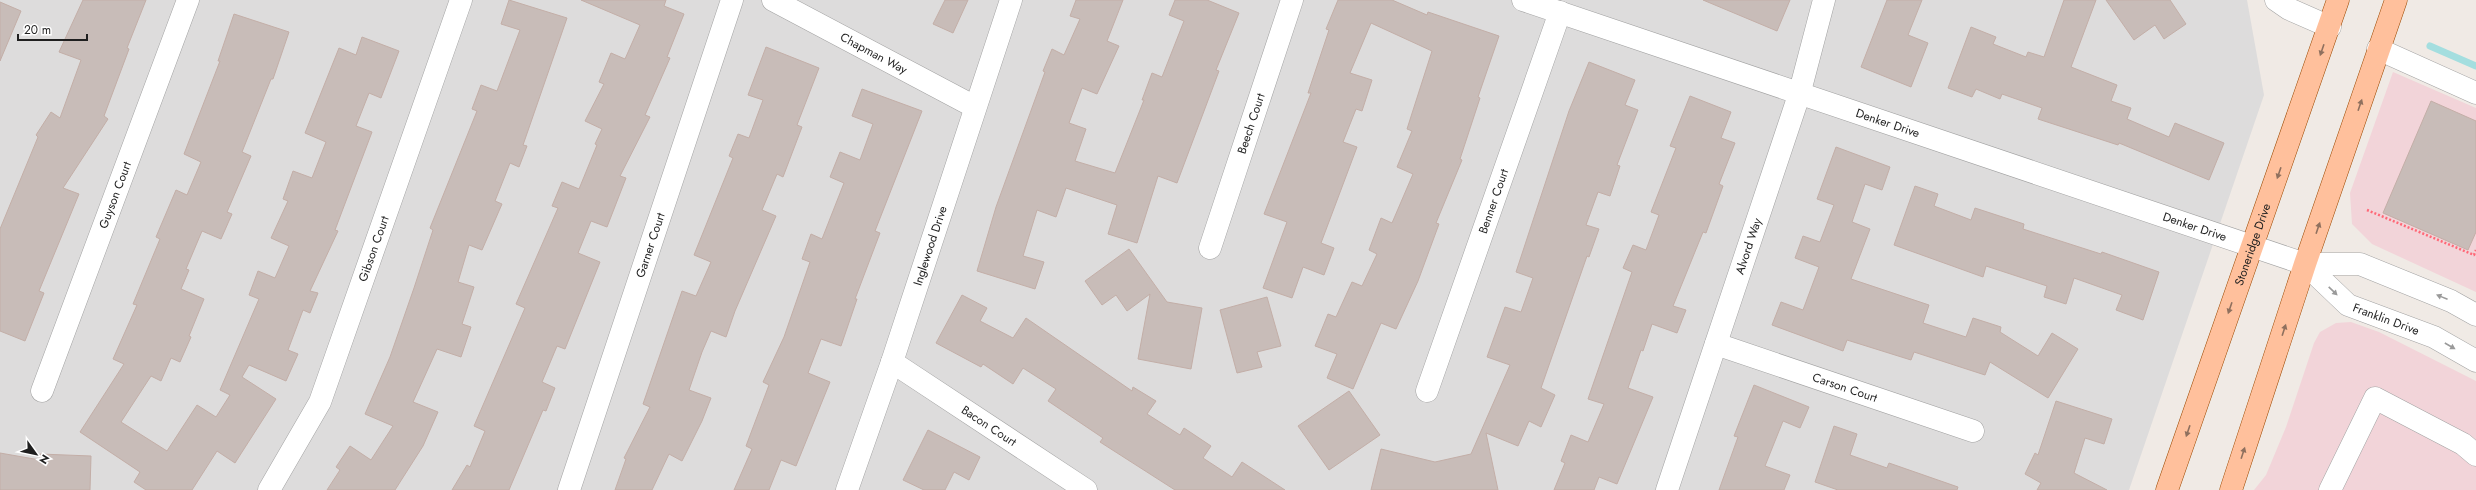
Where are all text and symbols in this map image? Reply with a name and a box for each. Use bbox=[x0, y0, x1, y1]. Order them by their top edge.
scale bar bbox=[18, 16, 87, 42]
text: 20 m bbox=[24, 21, 51, 39]
street label: Chapman Way bbox=[837, 28, 911, 79]
one-way arrow bbox=[2318, 45, 2324, 57]
street label: Beech Court bbox=[1233, 91, 1270, 156]
one-way arrow bbox=[2357, 98, 2363, 110]
street label: Denker Drive bbox=[1853, 104, 1922, 142]
street label: Guyson Court bbox=[94, 159, 136, 231]
street label: Benner Court bbox=[1474, 166, 1513, 236]
one-way arrow bbox=[2276, 167, 2282, 179]
street label: Stoneridge Drive bbox=[2230, 201, 2275, 288]
street label: Inglewood Drive bbox=[909, 203, 952, 288]
street label: Denker Drive bbox=[2160, 208, 2229, 246]
street label: Garner Court bbox=[631, 210, 670, 280]
street label: Gibson Court bbox=[354, 213, 394, 284]
street label: Alvord Way bbox=[1731, 215, 1767, 277]
one-way arrow bbox=[2315, 221, 2321, 233]
one-way arrow bbox=[2328, 286, 2338, 296]
one-way arrow bbox=[2436, 294, 2447, 300]
street label: Franklin Drive bbox=[2350, 299, 2422, 340]
one-way arrow bbox=[2227, 303, 2233, 315]
one-way arrow bbox=[2281, 323, 2287, 335]
one-way arrow bbox=[2444, 343, 2456, 349]
street label: Carson Court bbox=[1810, 368, 1880, 407]
street label: Bacon Court bbox=[958, 401, 1020, 451]
one-way arrow bbox=[2184, 426, 2190, 438]
north arrow bbox=[16, 434, 56, 474]
one-way arrow bbox=[2240, 447, 2246, 459]
text: N bbox=[35, 451, 53, 467]

